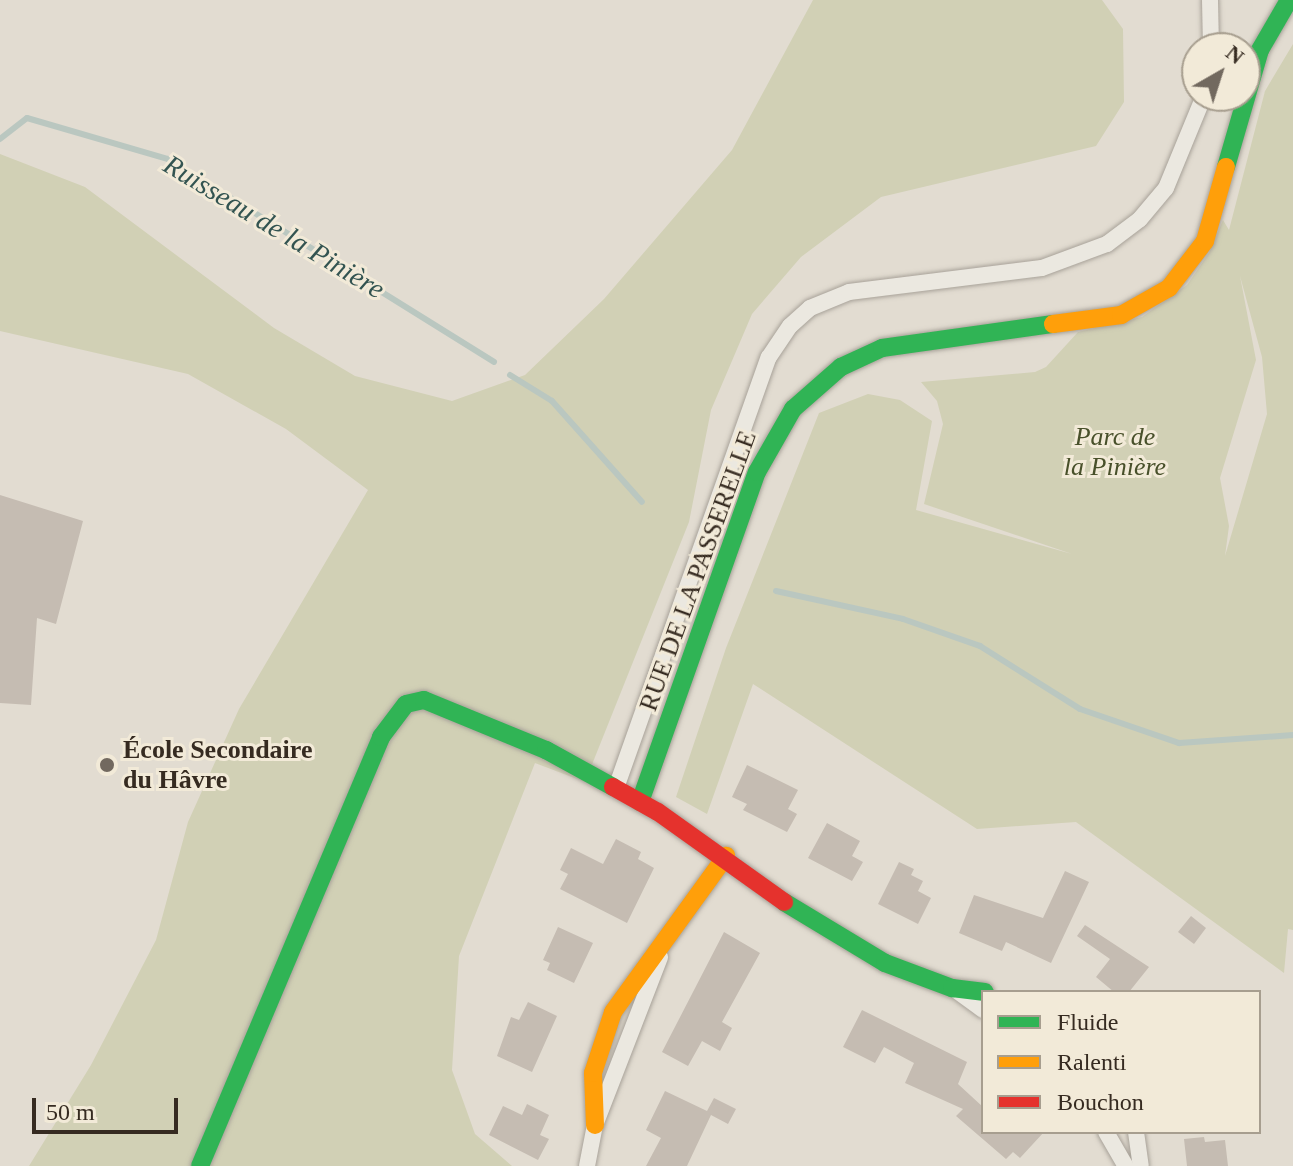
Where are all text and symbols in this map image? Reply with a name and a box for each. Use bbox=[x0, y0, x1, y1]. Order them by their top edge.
north arrow bbox=[1181, 32, 1261, 112]
text: N bbox=[1221, 40, 1249, 69]
water label: Ruisseau de la Pinière bbox=[157, 148, 391, 306]
park label: Parc de la Pinière bbox=[1064, 421, 1166, 482]
street label: RUE DE LA PASSERELLE bbox=[632, 426, 764, 716]
place label: École Secondaire du Hâvre bbox=[123, 734, 312, 796]
marker: École Secondaire du Hâvre bbox=[98, 756, 116, 774]
legend bbox=[981, 990, 1261, 1134]
text: Fluide bbox=[1057, 1009, 1118, 1035]
text: Ralenti bbox=[1057, 1049, 1126, 1075]
scale bar bbox=[36, 1082, 182, 1132]
text: Bouchon bbox=[1057, 1089, 1144, 1115]
text: 50 m bbox=[46, 1099, 95, 1125]

